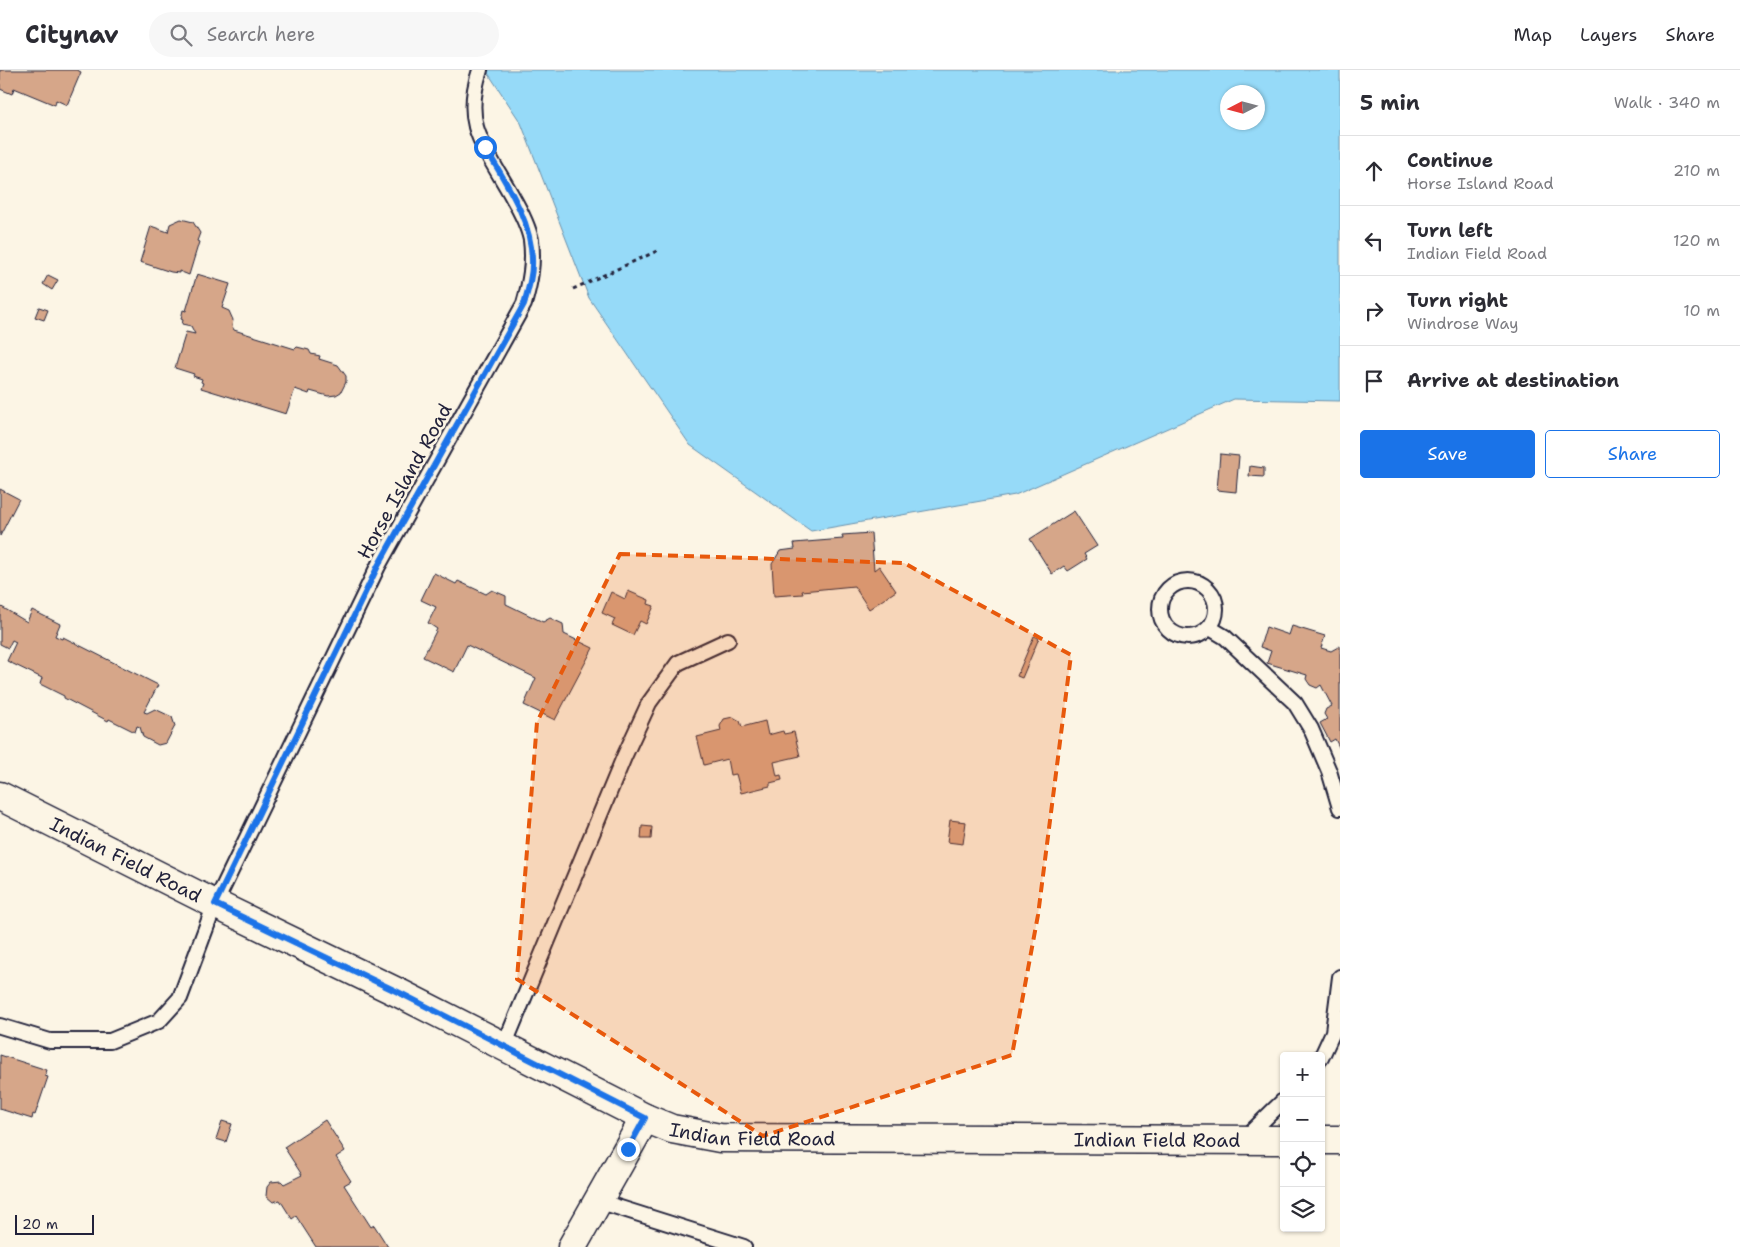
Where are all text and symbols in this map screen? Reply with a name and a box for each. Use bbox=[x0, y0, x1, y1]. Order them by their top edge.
search box bbox=[149, 12, 499, 57]
text: Citynav bbox=[25, 19, 119, 51]
icon: search bbox=[167, 21, 195, 49]
text: Search here bbox=[207, 22, 315, 47]
text: Map bbox=[1514, 23, 1552, 47]
text: Layers bbox=[1580, 23, 1637, 47]
text: Share bbox=[1665, 23, 1715, 47]
north arrow bbox=[1220, 85, 1265, 130]
text: 5 min bbox=[1360, 89, 1420, 117]
text: Walk · 340 m bbox=[1614, 92, 1720, 113]
route start bbox=[474, 136, 497, 159]
text: Continue bbox=[1407, 148, 1493, 173]
icon: ahead bbox=[1360, 157, 1388, 185]
text: 210 m bbox=[1673, 160, 1720, 181]
text: Horse Island Road bbox=[1407, 173, 1554, 194]
text: Turn left bbox=[1407, 218, 1493, 243]
icon: left bbox=[1360, 227, 1388, 255]
text: 120 m bbox=[1673, 230, 1720, 251]
text: Indian Field Road bbox=[1407, 243, 1547, 264]
text: Turn right bbox=[1407, 288, 1508, 313]
icon: right bbox=[1360, 297, 1388, 325]
text: 10 m bbox=[1683, 300, 1720, 321]
text: Windrose Way bbox=[1407, 313, 1518, 334]
icon: arrive bbox=[1360, 367, 1388, 395]
text: Arrive at destination bbox=[1407, 368, 1619, 393]
street label: Horse Island Road bbox=[351, 399, 458, 563]
button: Save bbox=[1360, 430, 1535, 478]
button: Share bbox=[1545, 430, 1720, 478]
street label: Indian Field Road bbox=[46, 811, 206, 908]
map controls bbox=[1280, 1052, 1325, 1232]
button: + bbox=[1280, 1052, 1325, 1097]
button: − bbox=[1280, 1097, 1325, 1142]
street label: Indian Field Road bbox=[667, 1117, 835, 1151]
street label: Indian Field Road bbox=[1074, 1127, 1240, 1153]
route end bbox=[617, 1138, 640, 1161]
button: locate bbox=[1280, 1142, 1325, 1187]
button: layers bbox=[1280, 1187, 1325, 1232]
scale bar bbox=[15, 1212, 94, 1235]
text: 20 m bbox=[22, 1215, 58, 1233]

